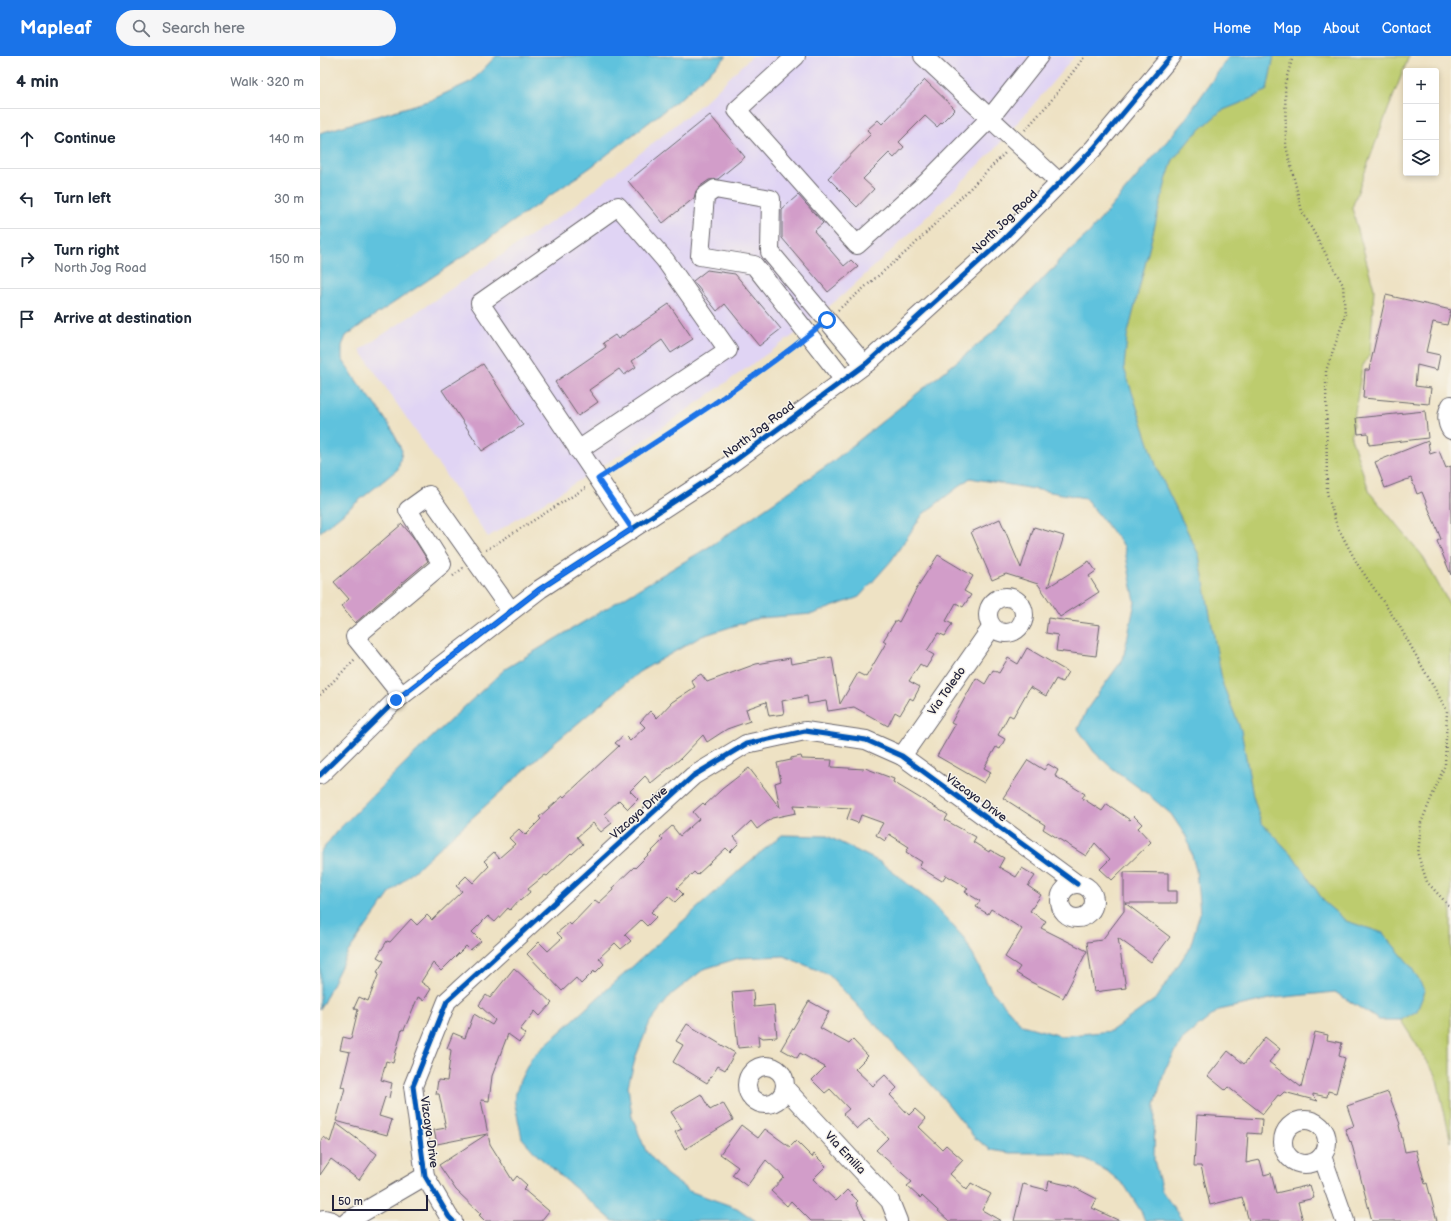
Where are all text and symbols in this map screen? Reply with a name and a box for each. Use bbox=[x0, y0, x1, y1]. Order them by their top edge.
search box bbox=[116, 10, 396, 46]
text: Mapleaf bbox=[20, 17, 92, 40]
icon: search bbox=[130, 17, 152, 39]
text: Search here bbox=[162, 19, 245, 38]
text: Home bbox=[1213, 20, 1251, 37]
text: Map bbox=[1273, 20, 1301, 37]
text: About bbox=[1323, 20, 1360, 37]
text: Contact bbox=[1382, 20, 1431, 37]
map controls bbox=[1403, 68, 1439, 176]
button: + bbox=[1403, 68, 1439, 104]
text: 4 min bbox=[16, 72, 59, 92]
text: Walk · 320 m bbox=[230, 74, 304, 90]
button: − bbox=[1403, 104, 1439, 140]
icon: ahead bbox=[16, 128, 38, 150]
text: Continue bbox=[54, 129, 116, 148]
text: 140 m bbox=[269, 131, 304, 147]
button: layers bbox=[1403, 140, 1439, 176]
street label: North Jog Road bbox=[969, 187, 1041, 257]
icon: left bbox=[16, 188, 38, 210]
text: Turn left bbox=[54, 189, 111, 208]
text: 30 m bbox=[274, 191, 304, 207]
text: Turn right bbox=[54, 241, 119, 260]
icon: right bbox=[16, 248, 38, 270]
text: 150 m bbox=[270, 251, 304, 267]
text: North Jog Road bbox=[54, 260, 146, 276]
icon: arrive bbox=[16, 308, 38, 330]
text: Arrive at destination bbox=[54, 309, 192, 328]
route start bbox=[818, 311, 836, 329]
street label: North Jog Road bbox=[720, 398, 798, 462]
street label: Via Toledo bbox=[925, 664, 969, 718]
route end bbox=[387, 691, 405, 709]
street label: Vizcaya Drive bbox=[942, 771, 1010, 825]
street label: Vizcaya Drive bbox=[607, 783, 671, 843]
street label: Vizcaya Drive bbox=[417, 1095, 441, 1169]
street label: Via Emilia bbox=[821, 1128, 869, 1178]
scale bar bbox=[332, 1193, 428, 1212]
text: 50 m bbox=[338, 1195, 363, 1208]

